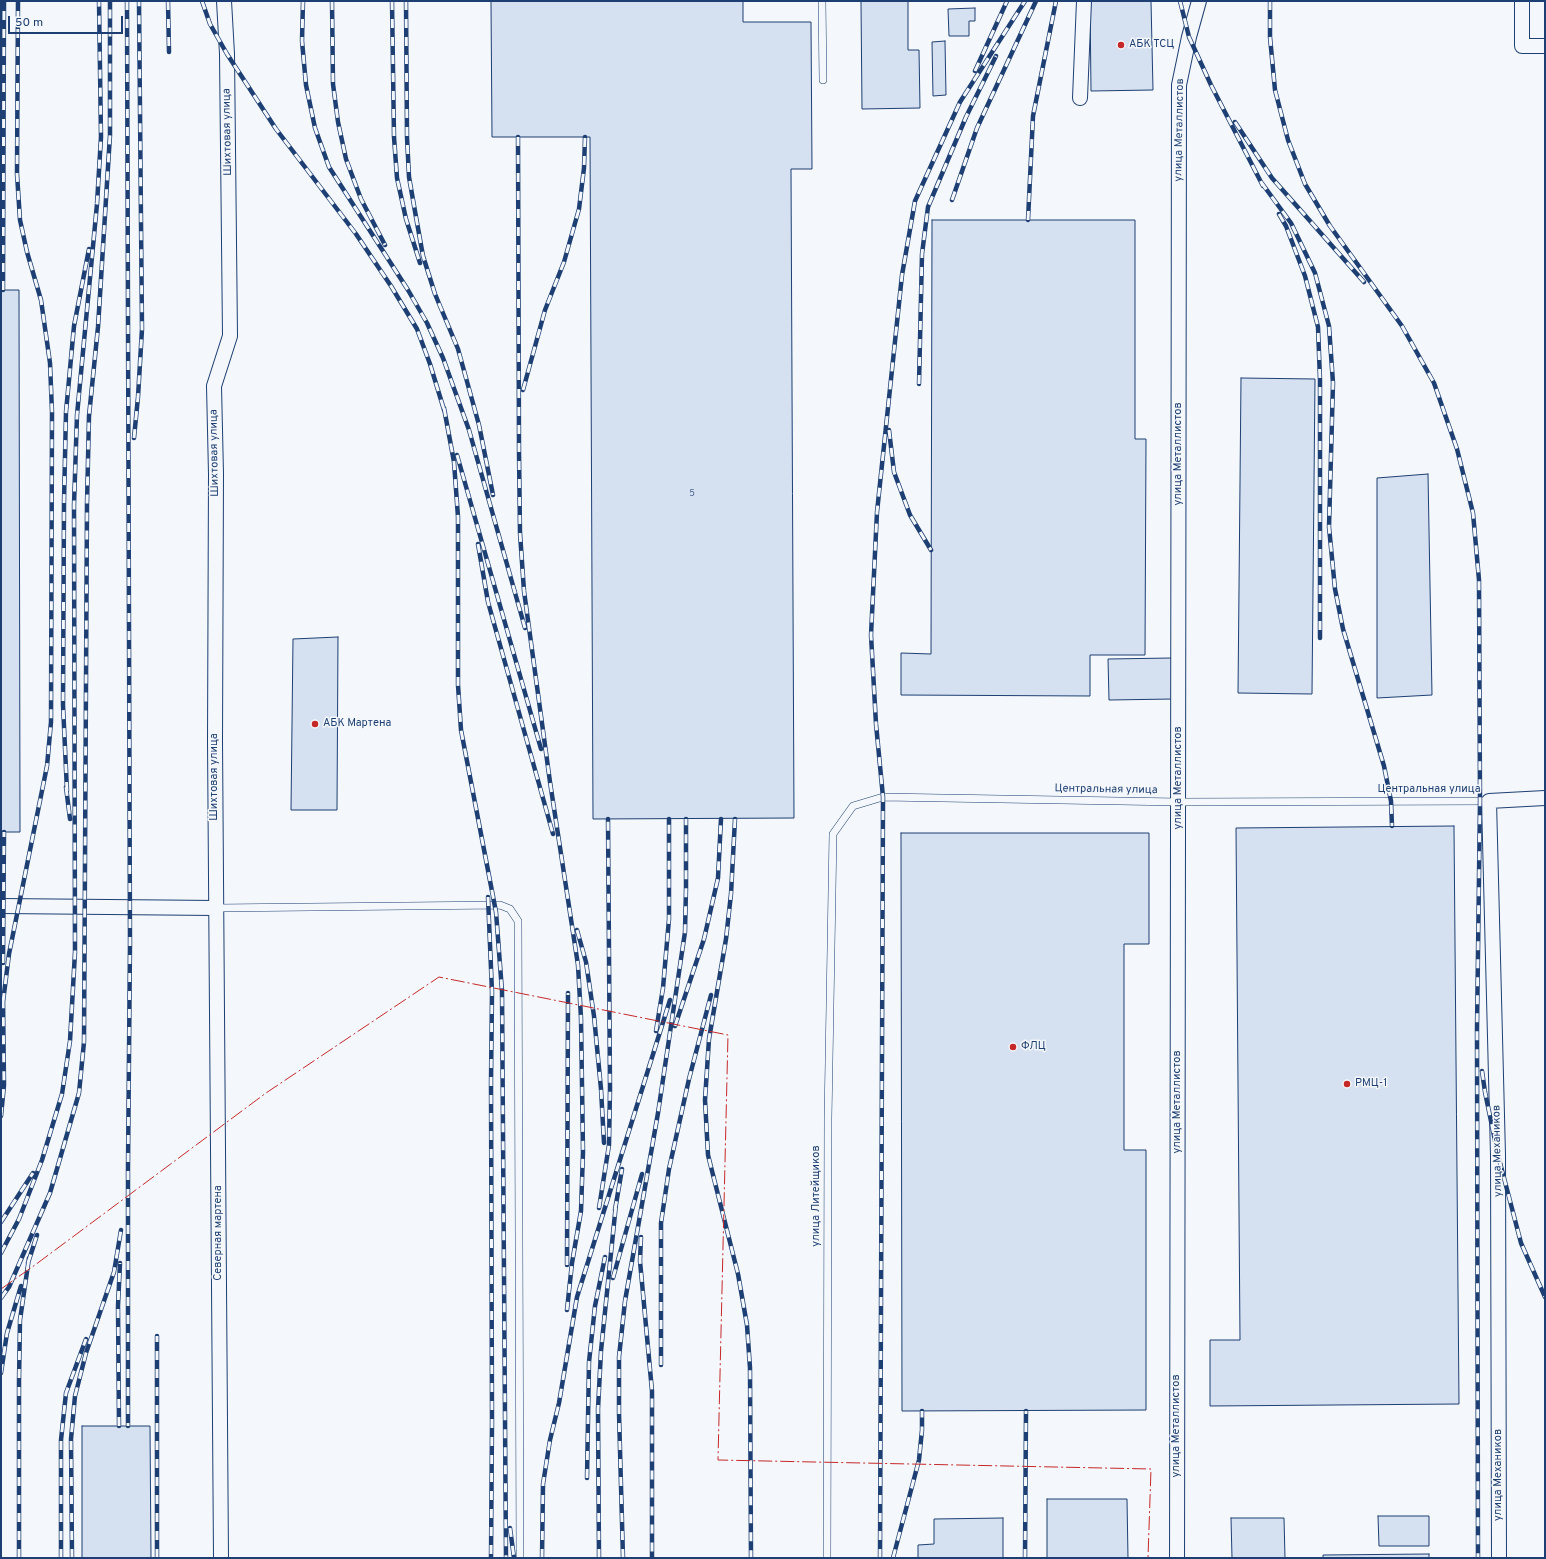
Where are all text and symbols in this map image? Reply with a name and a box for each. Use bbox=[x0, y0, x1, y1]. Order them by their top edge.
scale bar bbox=[10, 8, 125, 34]
text: 50 m bbox=[15, 15, 43, 31]
place label: АБК ТСЦ bbox=[1129, 38, 1174, 52]
marker: АБК ТСЦ bbox=[1116, 40, 1126, 50]
street label: улица Металлистов bbox=[1173, 78, 1187, 182]
street label: Шихтовая улица bbox=[221, 88, 235, 176]
street label: улица Металлистов bbox=[1172, 402, 1186, 506]
street label: Шихтовая улица bbox=[208, 409, 222, 497]
house number: 5 bbox=[689, 489, 695, 499]
place label: АБК Мартена bbox=[323, 717, 391, 731]
marker: АБК Мартена bbox=[310, 719, 320, 729]
street label: улица Металлистов bbox=[1172, 726, 1186, 830]
street label: Шихтовая улица bbox=[208, 733, 222, 821]
street label: Центральная улица bbox=[1054, 783, 1158, 797]
street label: Центральная улица bbox=[1377, 783, 1481, 797]
place label: ФЛЦ bbox=[1021, 1040, 1046, 1054]
marker: ФЛЦ bbox=[1008, 1042, 1018, 1052]
street label: улица Металлистов bbox=[1171, 1050, 1185, 1154]
place label: РМЦ-1 bbox=[1355, 1077, 1387, 1091]
marker: РМЦ-1 bbox=[1342, 1079, 1352, 1089]
street label: улица Механиков bbox=[1491, 1105, 1505, 1197]
street label: улица Литейщиков bbox=[810, 1145, 824, 1247]
street label: Северная мартена bbox=[212, 1185, 226, 1281]
street label: улица Металлистов bbox=[1170, 1374, 1184, 1478]
street label: улица Механиков bbox=[1492, 1429, 1506, 1521]

